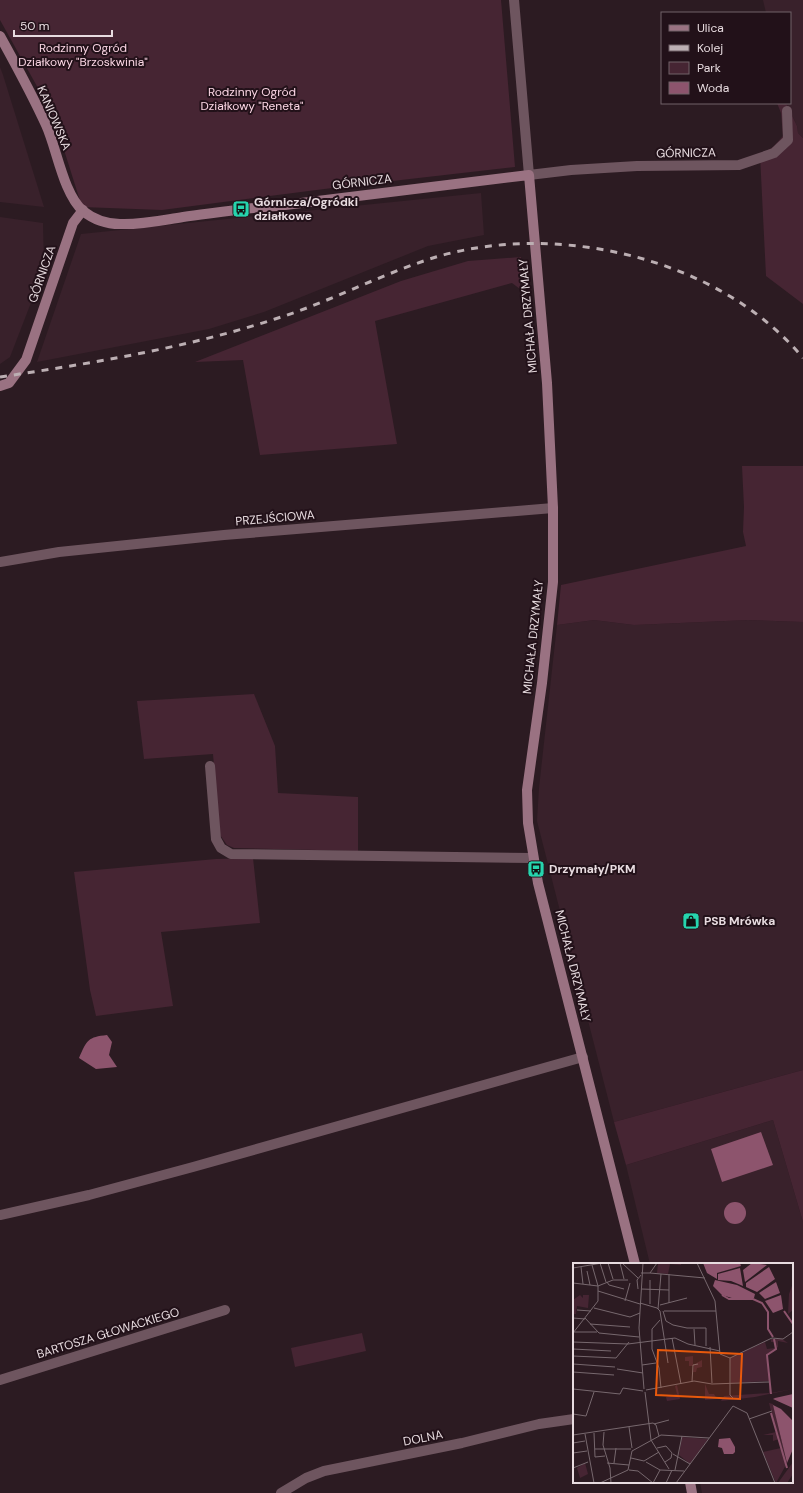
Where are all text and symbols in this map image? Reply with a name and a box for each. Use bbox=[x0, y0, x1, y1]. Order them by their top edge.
scale bar bbox=[14, 12, 112, 38]
legend bbox=[661, 12, 791, 104]
text: 50 m bbox=[20, 18, 49, 34]
text: Ulica bbox=[697, 20, 724, 36]
park label: Rodzinny Ogród Działkowy "Brzoskwinia" bbox=[18, 40, 148, 70]
text: Kolej bbox=[697, 40, 723, 56]
text: Park bbox=[697, 60, 721, 76]
text: Woda bbox=[697, 80, 729, 96]
street label: KANIOWSKA bbox=[33, 83, 75, 153]
park label: Rodzinny Ogród Działkowy "Reneta" bbox=[201, 84, 304, 114]
street label: GÓRNICZA bbox=[656, 144, 716, 162]
street label: GÓRNICZA bbox=[331, 170, 393, 194]
place label: Górnicza/Ogródki działkowe bbox=[254, 194, 358, 224]
bus stop icon: Górnicza/Ogródki działkowe bbox=[231, 199, 251, 219]
street label: GÓRNICZA bbox=[25, 243, 59, 305]
street label: MICHAŁA DRZYMAŁY bbox=[515, 258, 541, 374]
street label: PRZEJŚCIOWA bbox=[235, 507, 315, 529]
street label: MICHAŁA DRZYMAŁY bbox=[519, 579, 547, 695]
bus stop icon: Drzymały/PKM bbox=[526, 859, 546, 879]
place label: Drzymały/PKM bbox=[549, 861, 636, 877]
street label: MICHAŁA DRZYMAŁY bbox=[551, 908, 595, 1024]
shop icon: PSB Mrówka bbox=[681, 911, 701, 931]
place label: PSB Mrówka bbox=[704, 913, 775, 929]
inset map bbox=[573, 1263, 793, 1483]
street label: BARTOSZA GŁOWACKIEGO bbox=[35, 1304, 181, 1362]
street label: DOLNA bbox=[402, 1426, 444, 1450]

